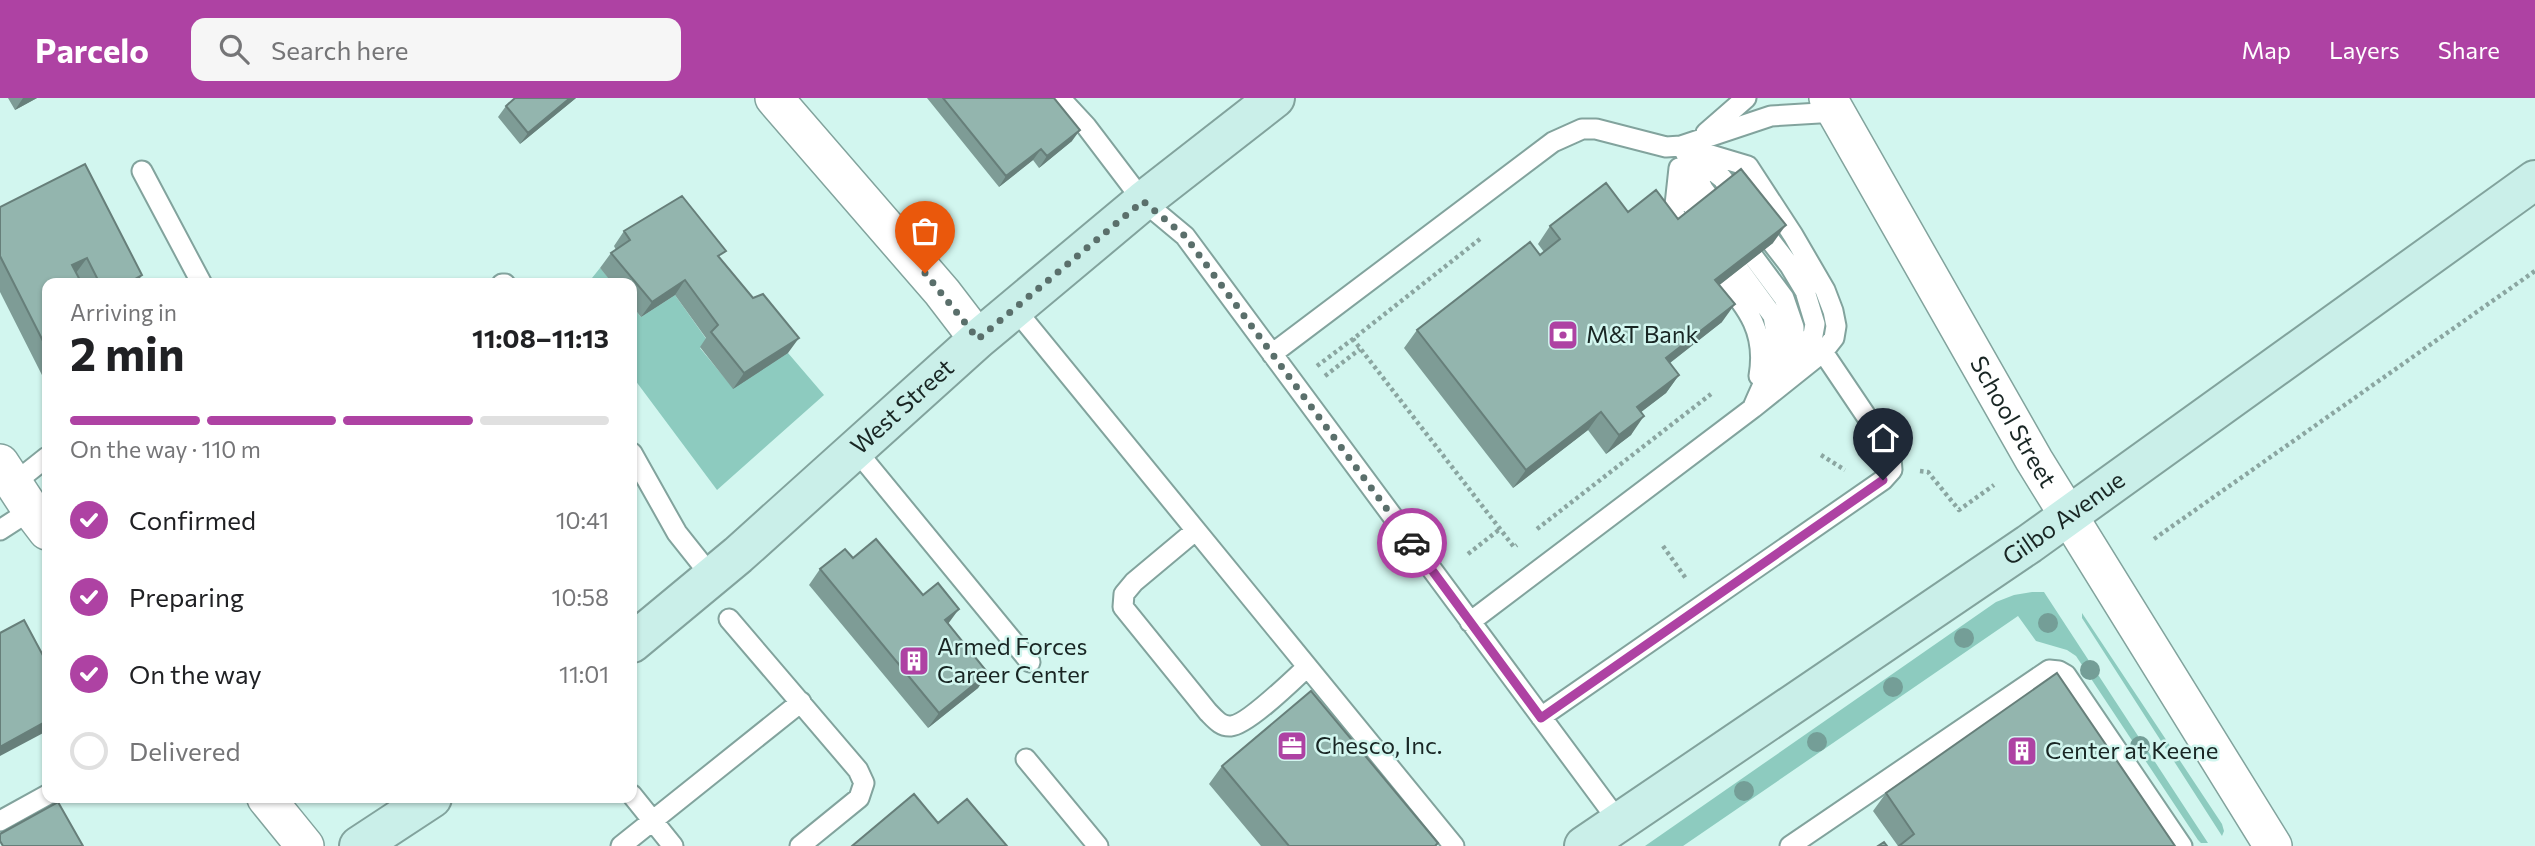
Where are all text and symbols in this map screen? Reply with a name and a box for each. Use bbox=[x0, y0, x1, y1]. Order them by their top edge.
search box bbox=[191, 18, 681, 81]
text: Parcelo bbox=[35, 29, 149, 70]
icon: search bbox=[215, 30, 253, 68]
text: Search here bbox=[271, 34, 409, 65]
text: Map bbox=[2242, 35, 2291, 64]
text: Layers bbox=[2329, 35, 2400, 64]
text: Share bbox=[2438, 35, 2500, 64]
pin bbox=[895, 201, 955, 273]
icon: bag bbox=[906, 212, 944, 250]
text: Arriving in bbox=[70, 298, 177, 326]
bank icon: M&T Bank bbox=[1546, 318, 1580, 352]
place label: M&T Bank bbox=[1586, 319, 1699, 348]
text: 11:08–11:13 bbox=[472, 322, 609, 353]
text: 2 min bbox=[70, 324, 185, 380]
street label: School Street bbox=[1965, 350, 2063, 492]
street label: West Street bbox=[844, 352, 959, 460]
pin bbox=[1853, 408, 1913, 480]
icon: home bbox=[1864, 419, 1902, 457]
text: On the way · 110 m bbox=[70, 435, 261, 463]
street label: Gilbo Avenue bbox=[1997, 464, 2130, 571]
icon: check bbox=[70, 501, 108, 539]
text: Confirmed bbox=[129, 504, 256, 535]
text: 10:41 bbox=[556, 506, 609, 534]
courier bbox=[1377, 508, 1447, 578]
icon: car bbox=[1393, 524, 1431, 562]
icon: check bbox=[70, 578, 108, 616]
text: Preparing bbox=[129, 581, 244, 612]
text: 10:58 bbox=[552, 583, 609, 611]
place label: Armed Forces Career Center bbox=[937, 631, 1090, 688]
building icon: Armed Forces Career Center bbox=[897, 644, 931, 678]
icon: check bbox=[70, 655, 108, 693]
text: On the way bbox=[129, 658, 262, 689]
text: 11:01 bbox=[559, 660, 609, 688]
office icon: Chesco, Inc. bbox=[1275, 729, 1309, 763]
place label: Chesco, Inc. bbox=[1315, 730, 1443, 759]
building icon: Center at Keene bbox=[2005, 734, 2039, 768]
text: Delivered bbox=[129, 735, 240, 766]
place label: Center at Keene bbox=[2045, 735, 2218, 764]

